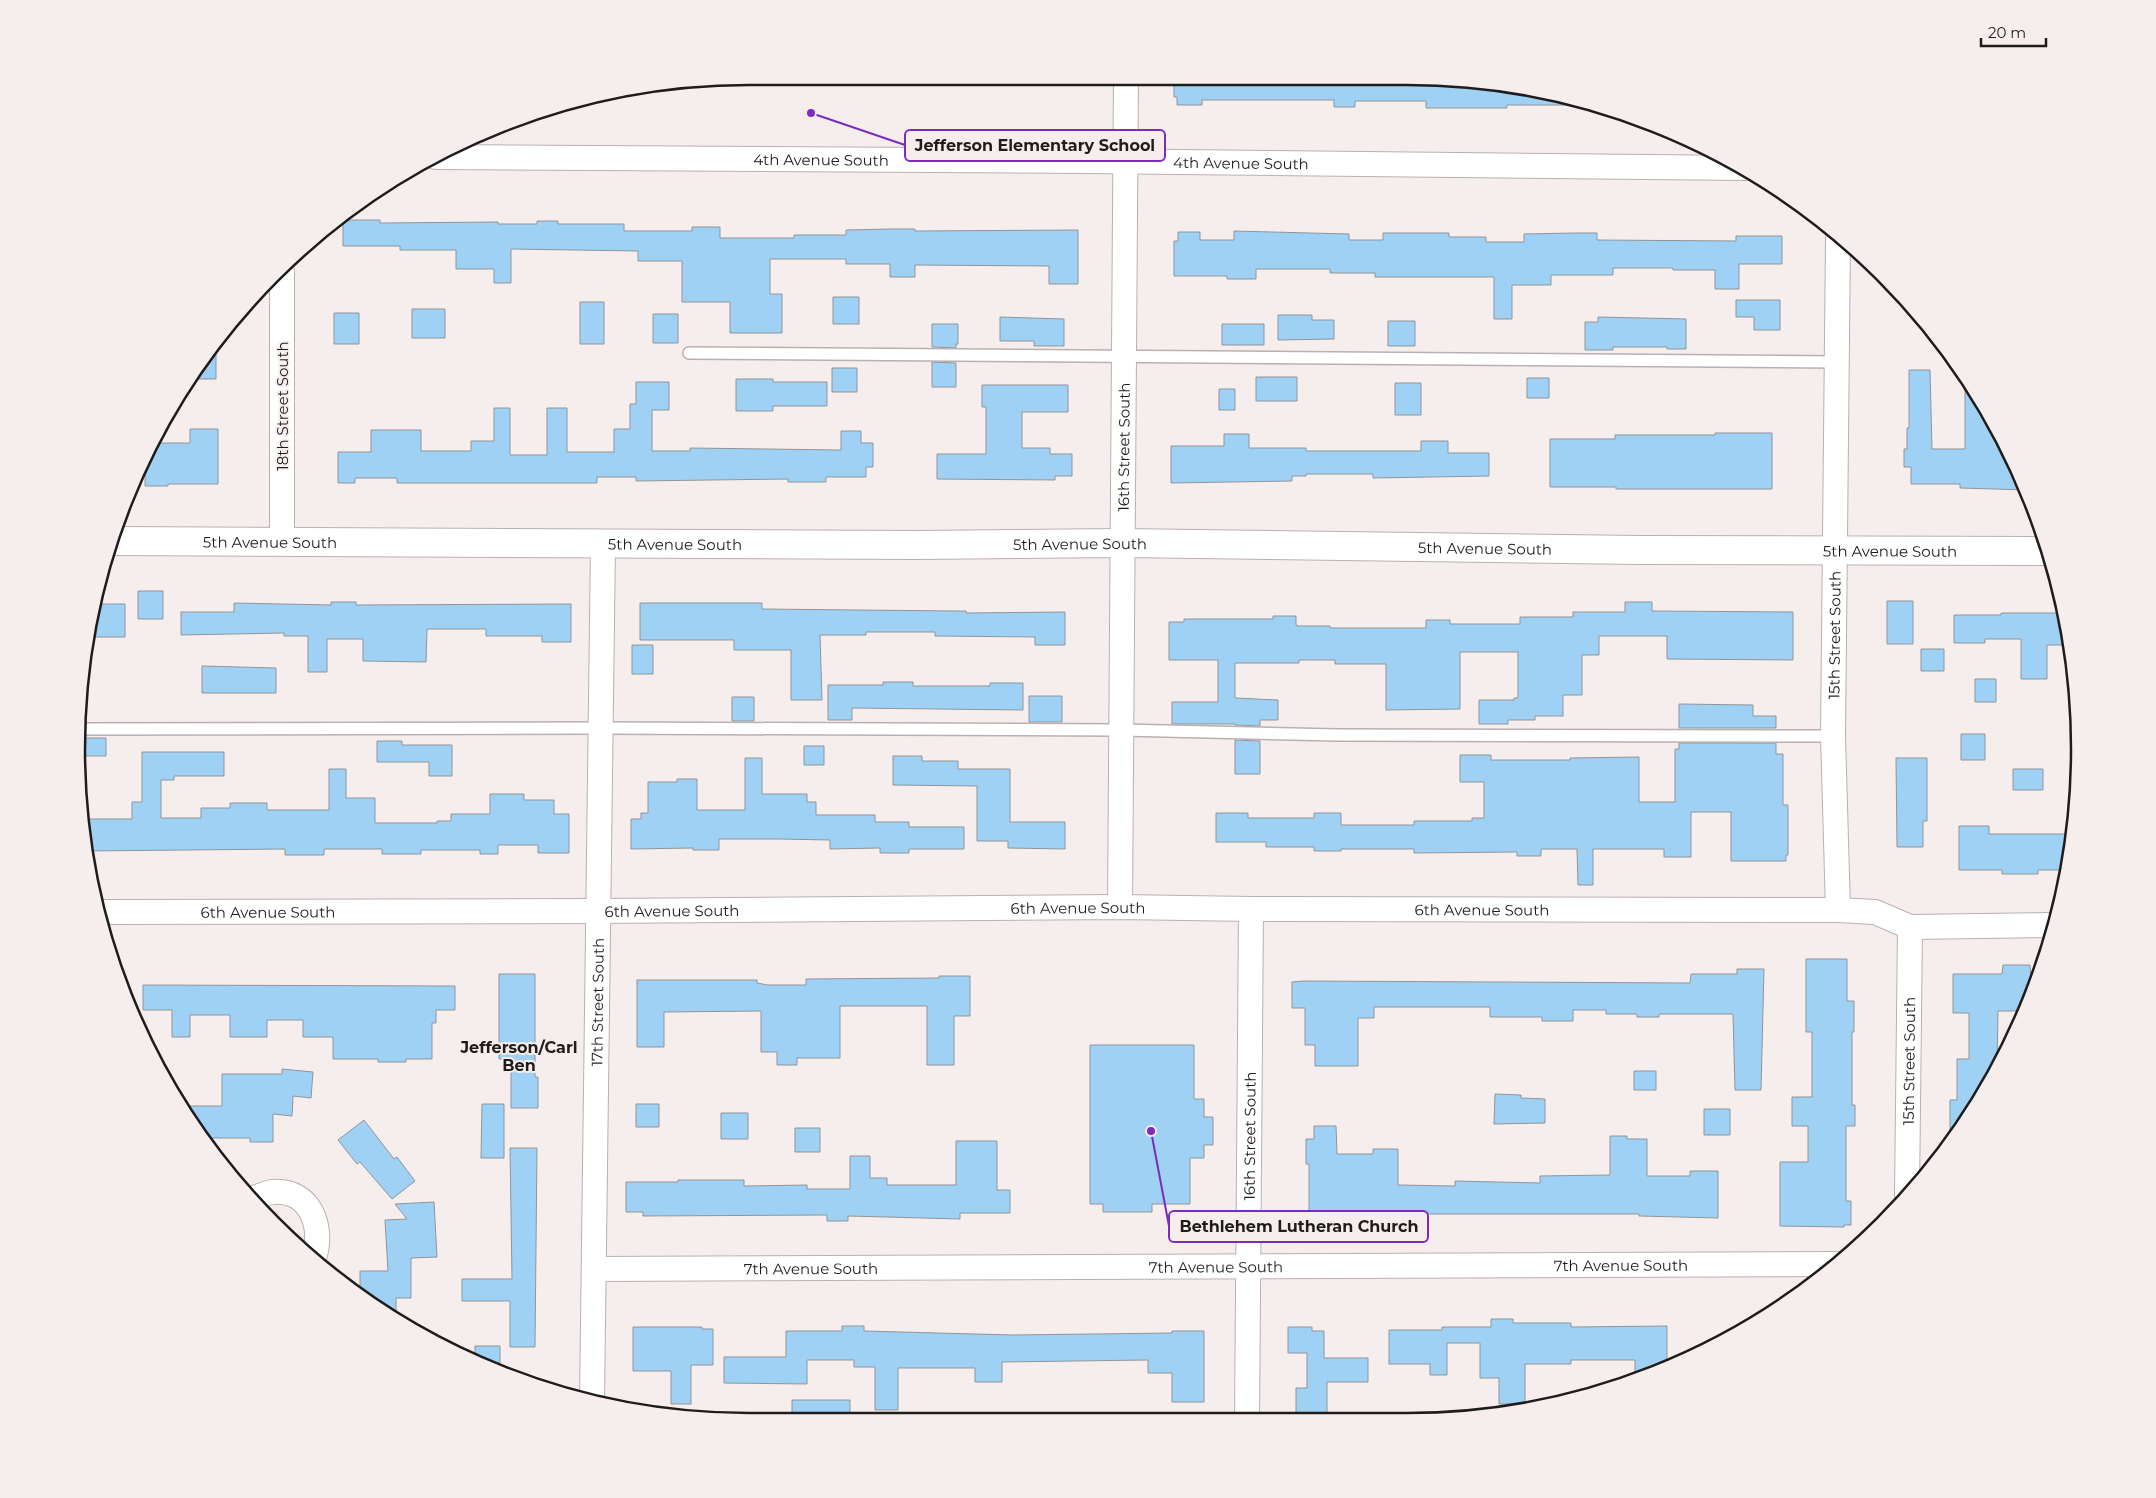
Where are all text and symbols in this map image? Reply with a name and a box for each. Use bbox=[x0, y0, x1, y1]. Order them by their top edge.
scale bar bbox=[1981, 15, 2046, 47]
text: 20 m bbox=[1988, 23, 2026, 42]
callout: Jefferson Elementary School bbox=[905, 130, 1165, 161]
text: Jefferson Elementary School bbox=[914, 136, 1155, 155]
street label: 4th Avenue South bbox=[753, 149, 889, 169]
street label: 4th Avenue South bbox=[1173, 152, 1309, 173]
street label: 18th Street South bbox=[273, 341, 292, 471]
street label: 16th Street South bbox=[1113, 382, 1133, 512]
street label: 5th Avenue South bbox=[203, 532, 337, 552]
street label: 5th Avenue South bbox=[1013, 533, 1147, 554]
street label: 5th Avenue South bbox=[608, 534, 742, 554]
street label: 5th Avenue South bbox=[1418, 537, 1552, 558]
street label: 5th Avenue South bbox=[1823, 541, 1957, 560]
street label: 15th Street South bbox=[1824, 571, 1844, 699]
street label: 6th Avenue South bbox=[1010, 897, 1146, 917]
street label: 6th Avenue South bbox=[604, 900, 739, 920]
street label: 6th Avenue South bbox=[1415, 900, 1549, 919]
street label: 6th Avenue South bbox=[201, 902, 335, 921]
street label: 17th Street South bbox=[587, 938, 607, 1066]
street label: 15th Street South bbox=[1898, 997, 1919, 1125]
district label: Jefferson/Carl Ben bbox=[459, 1038, 578, 1075]
street label: 16th Street South bbox=[1239, 1071, 1259, 1201]
callout: Bethlehem Lutheran Church bbox=[1169, 1211, 1428, 1242]
text: Bethlehem Lutheran Church bbox=[1179, 1217, 1419, 1236]
street label: 7th Avenue South bbox=[1554, 1255, 1688, 1275]
street label: 7th Avenue South bbox=[1149, 1257, 1283, 1276]
street label: 7th Avenue South bbox=[744, 1258, 878, 1278]

